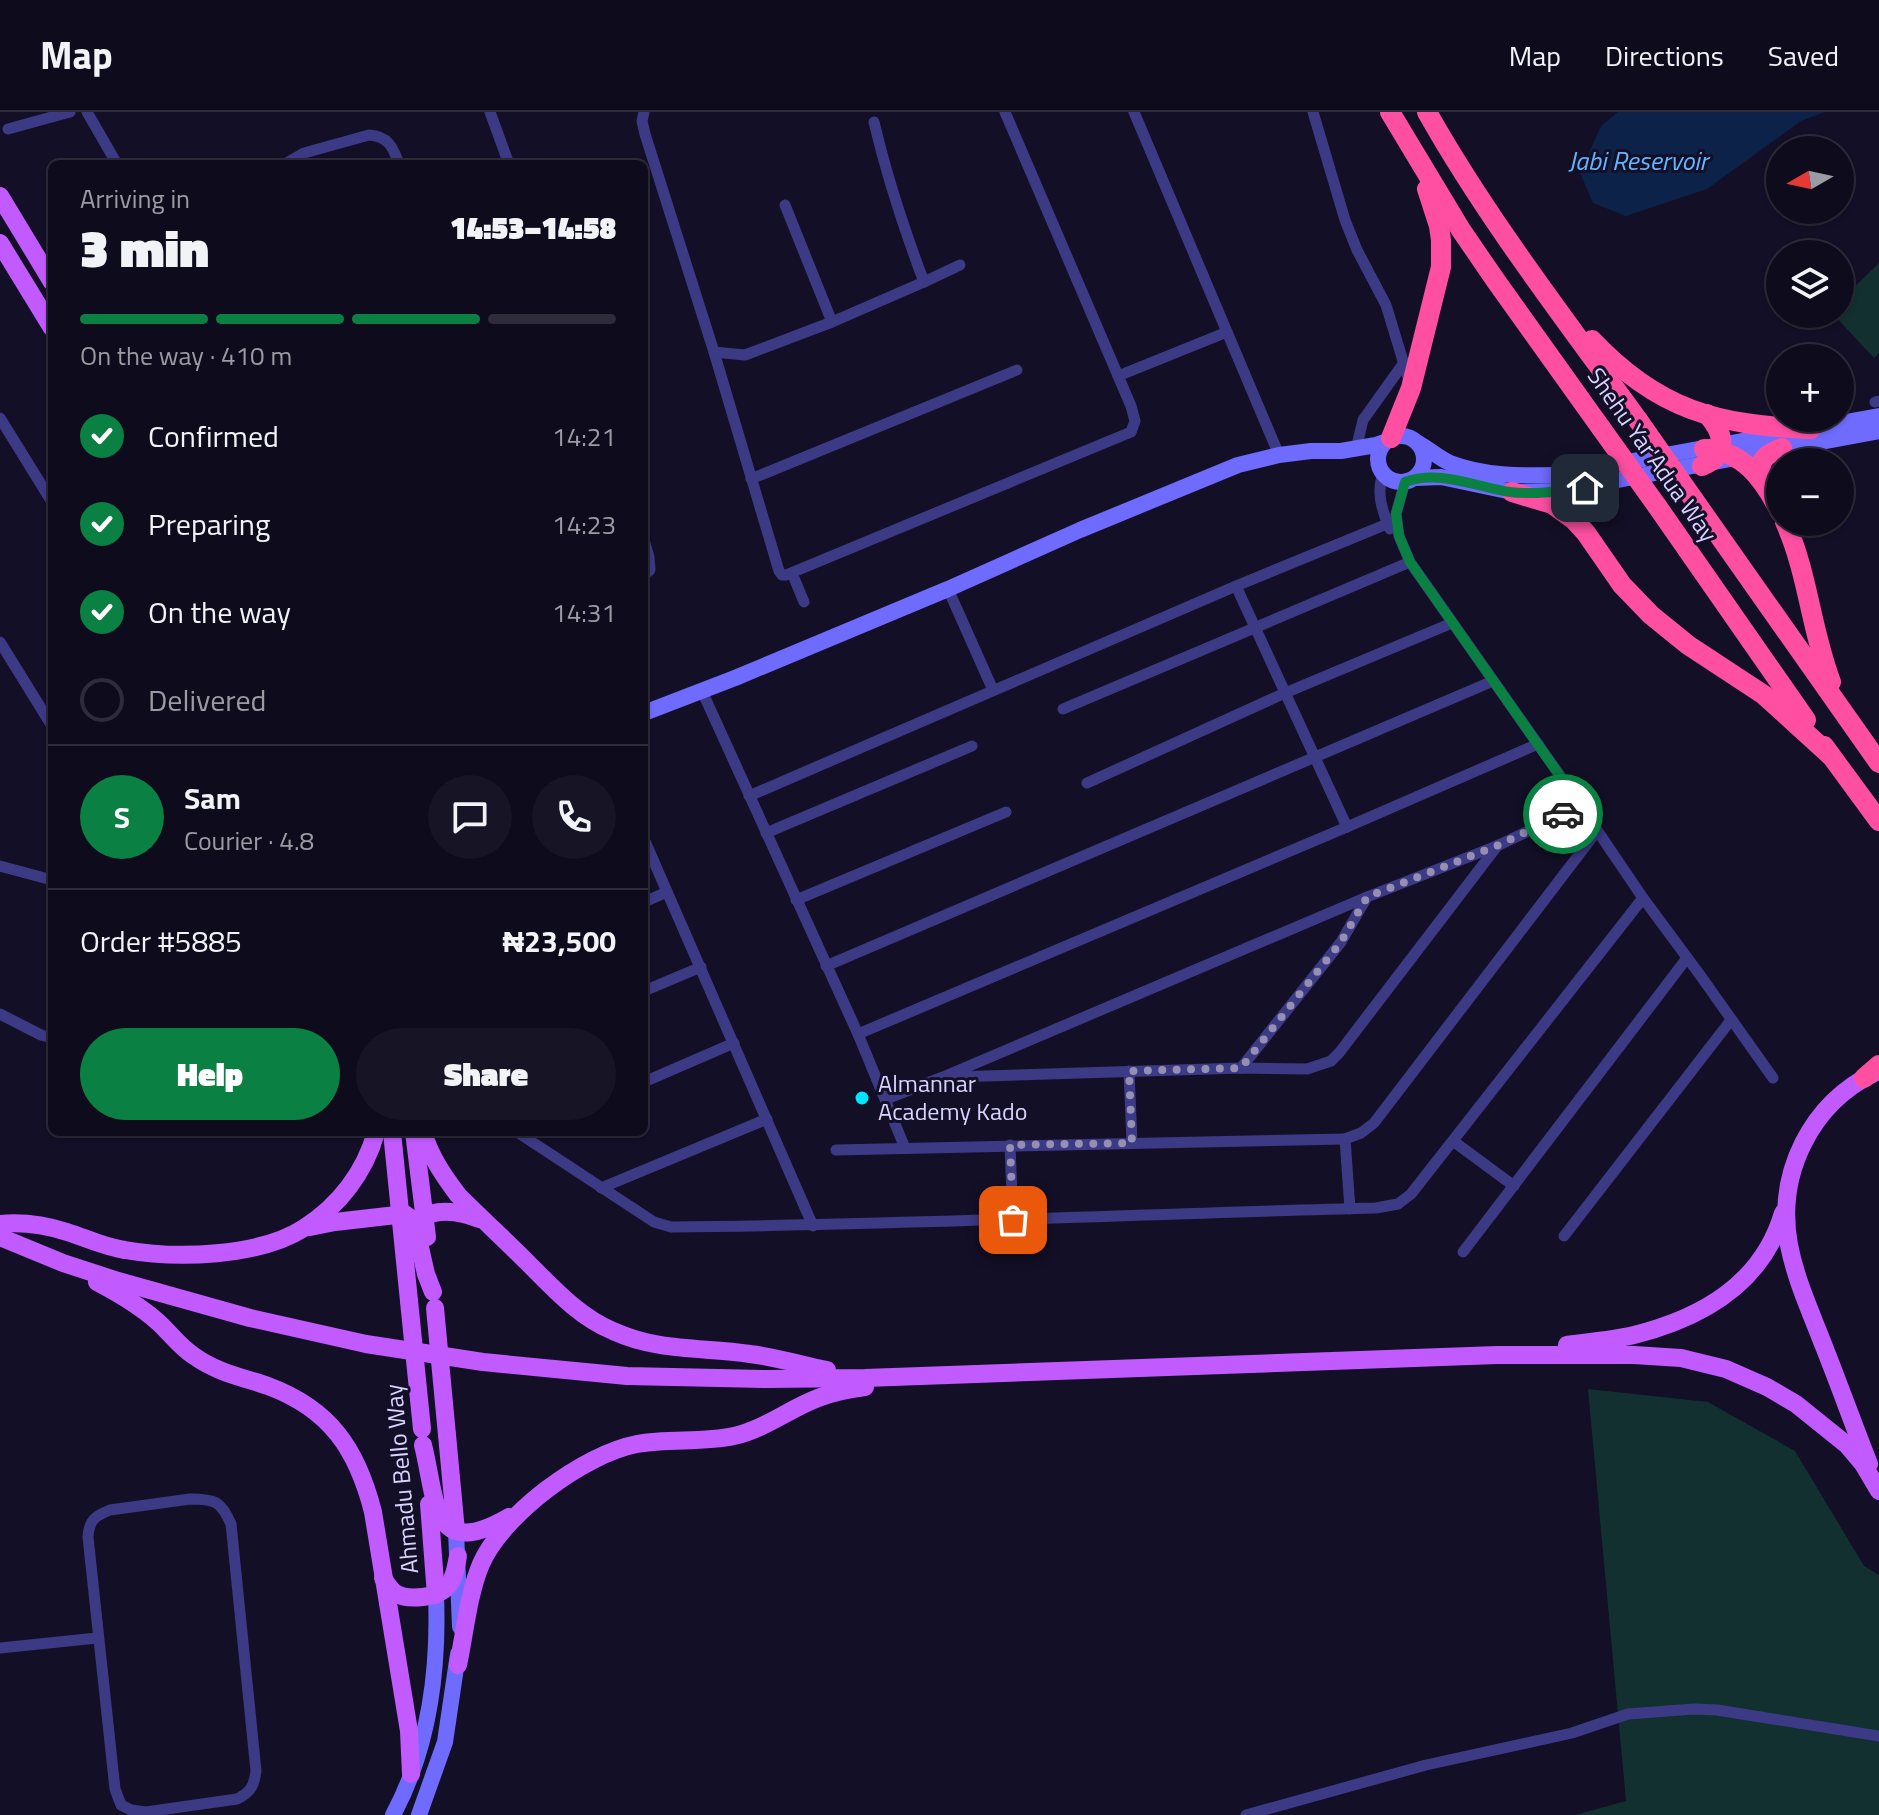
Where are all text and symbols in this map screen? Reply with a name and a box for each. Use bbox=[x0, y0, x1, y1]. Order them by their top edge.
text: Map bbox=[40, 26, 113, 84]
text: Map bbox=[1509, 34, 1561, 77]
text: Directions bbox=[1605, 34, 1724, 77]
text: Saved bbox=[1768, 34, 1839, 77]
north arrow bbox=[1766, 136, 1854, 224]
map controls bbox=[1766, 136, 1854, 536]
water label: Jabi Reservoir bbox=[1568, 141, 1711, 180]
text: Arriving in bbox=[80, 179, 190, 218]
text: 14:53–14:58 bbox=[450, 205, 616, 251]
text: 3 min bbox=[80, 208, 209, 287]
button: layers bbox=[1766, 240, 1854, 328]
text: On the way · 410 m bbox=[80, 336, 292, 375]
button: + bbox=[1766, 344, 1854, 432]
street label: Shehu Yar'Adua Way bbox=[1579, 360, 1727, 549]
text: Confirmed bbox=[148, 413, 279, 459]
icon: check bbox=[80, 414, 124, 458]
text: 14:21 bbox=[552, 417, 616, 456]
button: − bbox=[1766, 448, 1854, 536]
pin bbox=[1551, 454, 1619, 522]
icon: home bbox=[1563, 466, 1607, 510]
text: Preparing bbox=[148, 501, 270, 547]
icon: check bbox=[80, 502, 124, 546]
text: 14:23 bbox=[552, 505, 616, 544]
text: On the way bbox=[148, 589, 291, 635]
icon: check bbox=[80, 590, 124, 634]
text: 14:31 bbox=[552, 593, 616, 632]
text: Delivered bbox=[148, 677, 266, 723]
courier bbox=[1523, 774, 1603, 854]
text: Sam bbox=[184, 775, 241, 821]
button: chat bbox=[428, 775, 512, 859]
button: phone bbox=[532, 775, 616, 859]
icon: car bbox=[1541, 792, 1585, 836]
text: S bbox=[114, 794, 130, 840]
text: Courier · 4.8 bbox=[184, 821, 314, 860]
text: Order #5885 bbox=[80, 918, 242, 964]
text: ₦23,500 bbox=[502, 918, 616, 964]
button: Help bbox=[80, 1028, 340, 1120]
button: Share bbox=[356, 1028, 616, 1120]
place label: Almannar Academy Kado bbox=[878, 1065, 1027, 1129]
marker: Almannar Academy Kado bbox=[853, 1089, 871, 1107]
pin bbox=[979, 1186, 1047, 1254]
icon: bag bbox=[991, 1198, 1035, 1242]
street label: Ahmadu Bello Way bbox=[375, 1382, 427, 1575]

